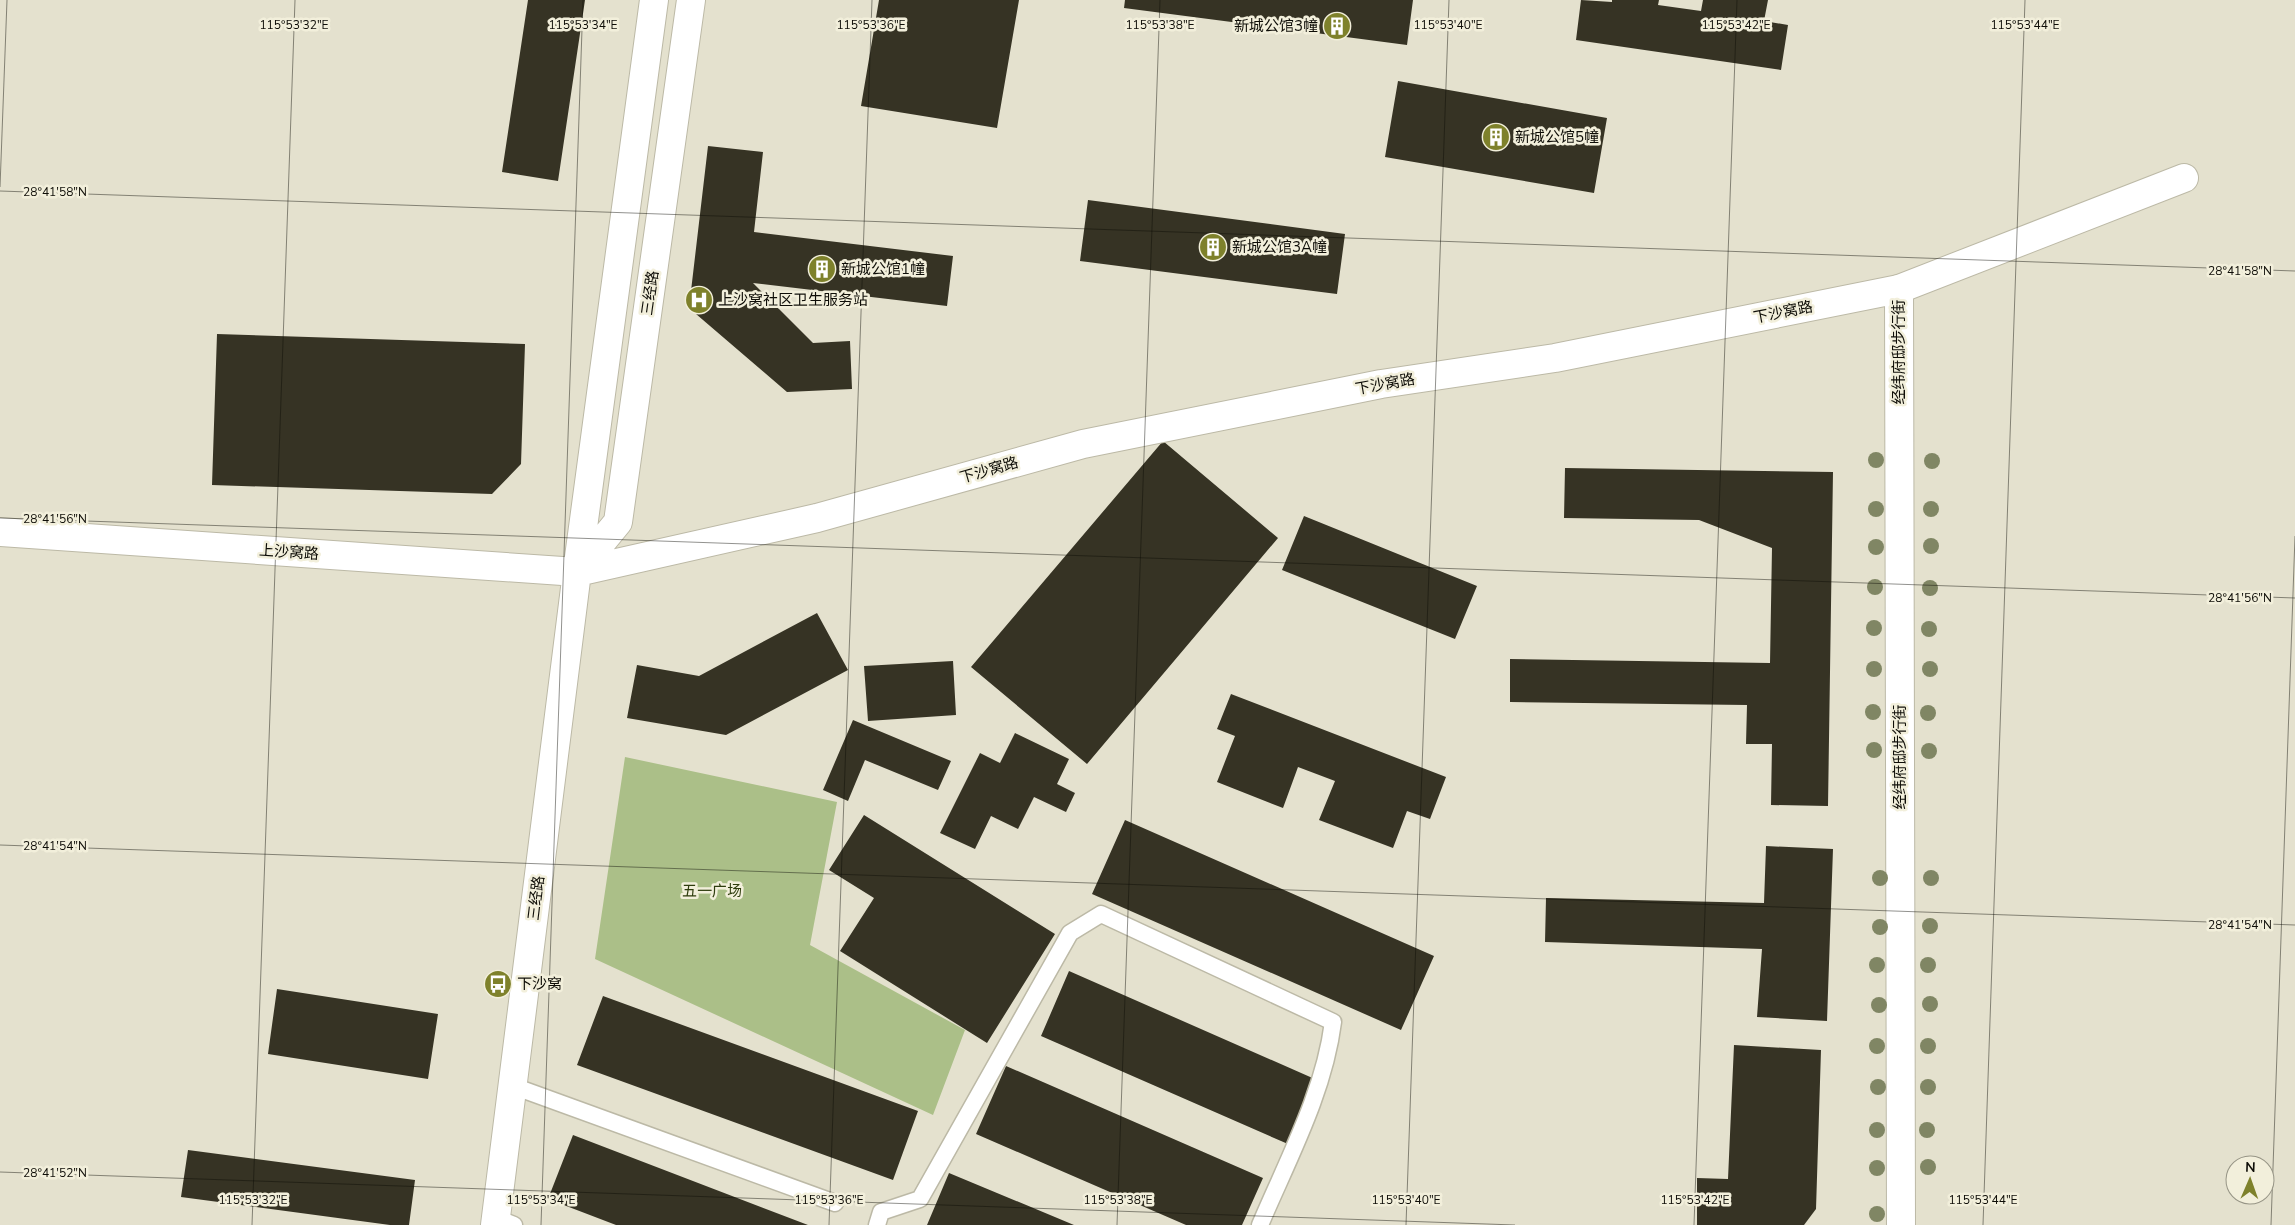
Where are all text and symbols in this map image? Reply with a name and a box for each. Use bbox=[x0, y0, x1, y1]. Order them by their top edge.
building icon: 新城公馆3幢 bbox=[1322, 11, 1352, 41]
place label: 新城公馆3幢 bbox=[1234, 16, 1318, 36]
text: 115°53'32"E bbox=[259, 17, 329, 33]
text: 115°53'34"E bbox=[548, 17, 618, 33]
text: 115°53'36"E bbox=[836, 17, 906, 33]
text: 115°53'38"E bbox=[1125, 17, 1195, 33]
text: 115°53'40"E bbox=[1413, 17, 1483, 33]
text: 115°53'42"E bbox=[1701, 17, 1771, 33]
text: 115°53'44"E bbox=[1990, 17, 2060, 33]
building icon: 新城公馆5幢 bbox=[1481, 122, 1511, 152]
place label: 新城公馆5幢 bbox=[1515, 127, 1599, 147]
text: 28°41'58"N bbox=[23, 184, 87, 200]
building icon: 新城公馆3A幢 bbox=[1198, 232, 1228, 262]
place label: 新城公馆3A幢 bbox=[1232, 237, 1327, 257]
building icon: 新城公馆1幢 bbox=[807, 254, 837, 284]
place label: 新城公馆1幢 bbox=[841, 259, 925, 279]
text: 28°41'58"N bbox=[2208, 263, 2272, 279]
street label: 三经路 bbox=[637, 269, 663, 317]
hospital icon: 上沙窝社区卫生服务站 bbox=[684, 285, 714, 315]
place label: 上沙窝社区卫生服务站 bbox=[718, 290, 868, 310]
street label: 下沙窝路 bbox=[1752, 296, 1814, 328]
street label: 经纬府邸步行街 bbox=[1889, 299, 1909, 405]
street label: 下沙窝路 bbox=[1354, 369, 1416, 399]
street label: 下沙窝路 bbox=[957, 452, 1021, 488]
text: 28°41'56"N bbox=[23, 511, 87, 527]
street label: 上沙窝路 bbox=[258, 540, 320, 564]
text: 28°41'56"N bbox=[2208, 590, 2272, 606]
street label: 经纬府邸步行街 bbox=[1890, 704, 1910, 810]
text: 28°41'54"N bbox=[23, 838, 87, 854]
street label: 三经路 bbox=[523, 874, 549, 922]
park label: 五一广场 bbox=[682, 881, 742, 901]
text: 28°41'54"N bbox=[2208, 917, 2272, 933]
bus stop icon: 下沙窝 bbox=[483, 969, 513, 999]
place label: 下沙窝 bbox=[517, 974, 562, 994]
north arrow bbox=[2225, 1155, 2275, 1205]
text: N bbox=[2245, 1158, 2256, 1177]
text: 28°41'52"N bbox=[23, 1165, 87, 1181]
text: 115°53'32"E bbox=[218, 1192, 288, 1208]
text: 115°53'34"E bbox=[506, 1192, 576, 1208]
text: 115°53'36"E bbox=[794, 1192, 864, 1208]
text: 115°53'38"E bbox=[1083, 1192, 1153, 1208]
text: 115°53'40"E bbox=[1371, 1192, 1441, 1208]
text: 115°53'42"E bbox=[1660, 1192, 1730, 1208]
text: 115°53'44"E bbox=[1948, 1192, 2018, 1208]

